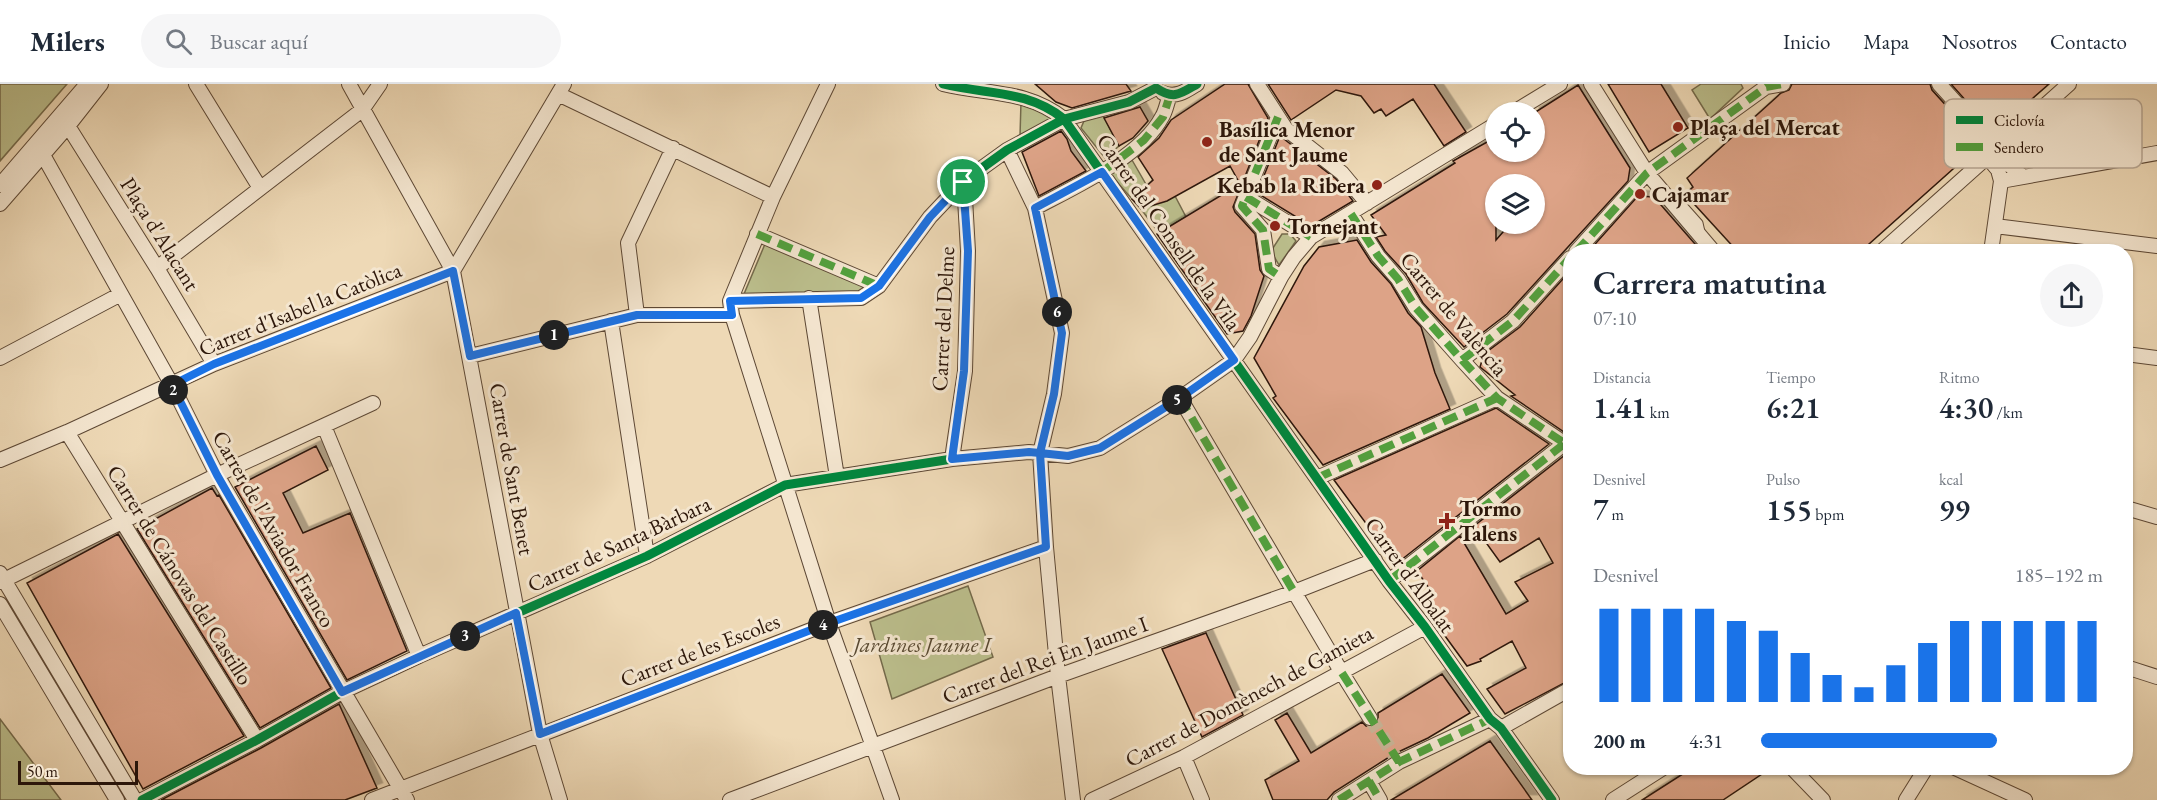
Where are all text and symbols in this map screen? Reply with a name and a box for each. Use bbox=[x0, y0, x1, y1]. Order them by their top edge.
search box bbox=[141, 14, 561, 68]
text: Milers bbox=[30, 23, 105, 59]
icon: search bbox=[162, 25, 195, 58]
text: Buscar aquí bbox=[210, 27, 308, 56]
text: Inicio bbox=[1783, 28, 1830, 55]
text: Mapa bbox=[1863, 28, 1909, 55]
text: Nosotros bbox=[1942, 28, 2017, 55]
text: Contacto bbox=[2050, 28, 2127, 55]
legend bbox=[1944, 99, 2142, 168]
map controls bbox=[1485, 102, 1545, 234]
button: locate bbox=[1485, 102, 1545, 162]
text: Ciclovía bbox=[1994, 110, 2045, 131]
place label: Plaça del Mercat bbox=[1690, 113, 1840, 142]
place label: Basílica Menor de Sant Jaume bbox=[1219, 115, 1356, 169]
marker: Plaça del Mercat bbox=[1671, 120, 1685, 134]
street label: Carrer del Consell de la Vila bbox=[1090, 128, 1248, 336]
marker: Basílica Menor de Sant Jaume bbox=[1200, 135, 1214, 149]
text: Sendero bbox=[1994, 137, 2044, 158]
pin bbox=[937, 156, 988, 207]
icon: arrive bbox=[946, 165, 979, 198]
place label: Kebab la Ribera bbox=[1217, 171, 1365, 200]
street label: Plaça d'Alacant bbox=[114, 172, 206, 296]
button: layers bbox=[1485, 174, 1545, 234]
marker: Kebab la Ribera bbox=[1370, 178, 1384, 192]
place label: Cajamar bbox=[1652, 180, 1730, 209]
marker: Cajamar bbox=[1633, 187, 1647, 201]
place label: Tornejant bbox=[1287, 212, 1379, 241]
marker: Tornejant bbox=[1268, 219, 1282, 233]
street label: Carrer del Delme bbox=[925, 245, 961, 392]
street label: Carrer de València bbox=[1394, 246, 1515, 382]
street label: Carrer d'Isabel la Catòlica bbox=[194, 255, 406, 363]
text: Carrera matutina bbox=[1593, 261, 1826, 304]
button: share bbox=[2040, 264, 2103, 327]
pin: 6 bbox=[1042, 297, 1072, 327]
text: 6 bbox=[1053, 301, 1061, 322]
text: 07:10 bbox=[1593, 305, 1636, 331]
pin: 1 bbox=[539, 320, 569, 350]
text: 1 bbox=[550, 324, 558, 345]
text: Distancia bbox=[1593, 367, 1651, 388]
text: Tiempo bbox=[1766, 367, 1816, 388]
text: Ritmo bbox=[1939, 367, 1980, 388]
pin: 2 bbox=[158, 375, 188, 405]
text: 2 bbox=[169, 379, 177, 400]
street label: Carrer de Sant Benet bbox=[483, 381, 541, 557]
pin: 5 bbox=[1162, 385, 1192, 415]
text: 1.41 bbox=[1593, 388, 1646, 427]
text: 6:21 bbox=[1766, 388, 1820, 427]
text: 4:30 bbox=[1939, 388, 1993, 427]
text: 5 bbox=[1173, 389, 1181, 410]
text: km bbox=[1646, 402, 1670, 423]
text: /km bbox=[1993, 402, 2023, 423]
street label: Carrer de l'Aviador Franco bbox=[206, 425, 342, 633]
street label: Carrer de Cánovas del Castillo bbox=[100, 459, 260, 691]
text: Desnivel bbox=[1593, 469, 1646, 490]
text: Pulso bbox=[1766, 469, 1800, 490]
text: kcal bbox=[1939, 469, 1963, 490]
street label: Carrer de Santa Bàrbara bbox=[523, 489, 716, 599]
text: 7 bbox=[1593, 490, 1608, 529]
text: 155 bbox=[1766, 490, 1812, 529]
text: 99 bbox=[1939, 490, 1970, 529]
place label: Tormo Talens bbox=[1459, 494, 1521, 548]
text: m bbox=[1608, 504, 1624, 525]
text: bpm bbox=[1812, 504, 1844, 525]
street label: Carrer d'Albalat bbox=[1358, 511, 1462, 639]
marker: Tormo Talens bbox=[1440, 514, 1454, 528]
text: Desnivel bbox=[1593, 562, 1659, 588]
text: 185–192 m bbox=[2015, 562, 2103, 588]
street label: Carrer de les Escoles bbox=[616, 606, 784, 694]
street label: Carrer del Rei En Jaume I bbox=[938, 609, 1152, 711]
pin: 4 bbox=[808, 610, 838, 640]
text: 4 bbox=[819, 614, 827, 635]
street label: Carrer de Domènech de Gamieta bbox=[1120, 618, 1378, 774]
pin: 3 bbox=[450, 621, 480, 651]
text: 3 bbox=[461, 625, 469, 646]
park label: Jardines Jaume I bbox=[848, 630, 993, 659]
text: 200 m bbox=[1593, 728, 1646, 754]
text: 4:31 bbox=[1689, 728, 1723, 754]
scale bar bbox=[18, 758, 138, 786]
text: 50 m bbox=[27, 761, 58, 782]

